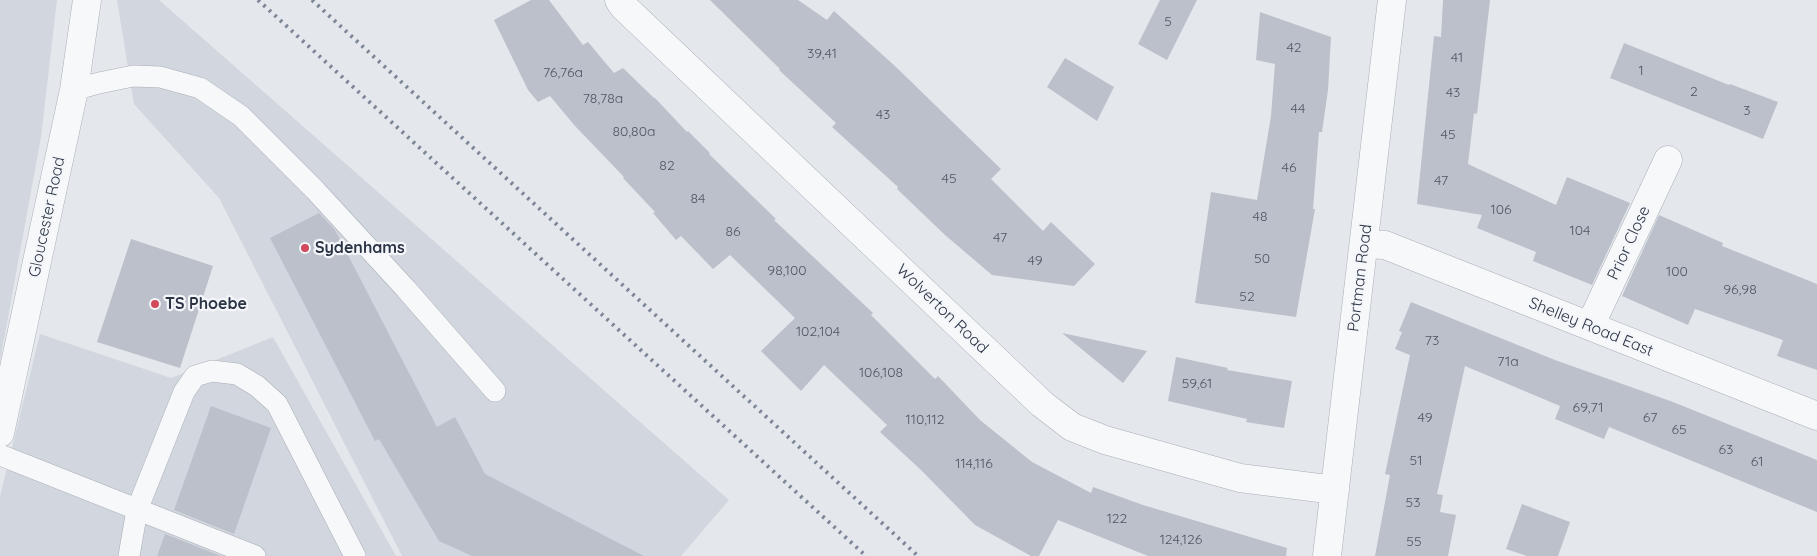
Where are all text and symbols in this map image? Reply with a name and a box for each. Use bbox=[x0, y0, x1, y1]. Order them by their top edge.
house number: 5 bbox=[1164, 14, 1172, 30]
house number: 42 bbox=[1286, 40, 1302, 56]
house number: 39,41 bbox=[807, 46, 837, 62]
house number: 41 bbox=[1451, 50, 1463, 66]
house number: 1 bbox=[1638, 63, 1644, 79]
house number: 76,76a bbox=[543, 65, 583, 81]
house number: 2 bbox=[1690, 84, 1698, 100]
house number: 43 bbox=[1446, 85, 1460, 101]
house number: 78,78a bbox=[583, 91, 623, 107]
house number: 44 bbox=[1291, 101, 1305, 117]
house number: 3 bbox=[1743, 103, 1751, 119]
house number: 43 bbox=[876, 107, 890, 123]
house number: 80,80a bbox=[613, 124, 655, 140]
house number: 45 bbox=[1440, 127, 1456, 143]
street label: Gloucester Road bbox=[25, 155, 69, 279]
house number: 82 bbox=[659, 158, 675, 174]
house number: 46 bbox=[1282, 160, 1296, 176]
house number: 45 bbox=[941, 171, 957, 187]
house number: 47 bbox=[1434, 173, 1448, 189]
house number: 84 bbox=[691, 191, 705, 207]
house number: 106 bbox=[1490, 202, 1512, 218]
street label: Prior Close bbox=[1604, 203, 1654, 283]
house number: 48 bbox=[1253, 209, 1267, 225]
street label: Portman Road bbox=[1344, 223, 1376, 333]
house number: 104 bbox=[1570, 223, 1590, 239]
house number: 86 bbox=[725, 224, 741, 240]
house number: 47 bbox=[993, 230, 1007, 246]
place label: Sydenhams bbox=[315, 238, 405, 258]
marker: Sydenhams bbox=[299, 242, 311, 254]
house number: 50 bbox=[1254, 251, 1270, 267]
house number: 49 bbox=[1028, 253, 1042, 269]
street label: Wolverton Road bbox=[892, 260, 992, 358]
house number: 98,100 bbox=[767, 263, 807, 279]
house number: 100 bbox=[1666, 264, 1688, 280]
house number: 96,98 bbox=[1723, 282, 1757, 298]
house number: 52 bbox=[1239, 289, 1255, 305]
street label: Shelley Road East bbox=[1526, 293, 1656, 361]
place label: TS Phoebe bbox=[165, 294, 247, 314]
marker: TS Phoebe bbox=[149, 298, 161, 310]
house number: 102,104 bbox=[796, 324, 840, 340]
house number: 73 bbox=[1425, 333, 1439, 349]
house number: 71a bbox=[1497, 354, 1519, 370]
house number: 106,108 bbox=[859, 365, 903, 381]
house number: 59,61 bbox=[1182, 376, 1212, 392]
house number: 69,71 bbox=[1573, 400, 1603, 416]
house number: 49 bbox=[1418, 410, 1432, 426]
house number: 67 bbox=[1643, 410, 1657, 426]
house number: 110,112 bbox=[906, 412, 944, 428]
house number: 65 bbox=[1671, 422, 1687, 438]
house number: 63 bbox=[1719, 442, 1733, 458]
house number: 51 bbox=[1410, 453, 1422, 469]
house number: 61 bbox=[1751, 454, 1763, 470]
house number: 114,116 bbox=[955, 456, 993, 472]
house number: 53 bbox=[1406, 495, 1420, 511]
house number: 122 bbox=[1107, 511, 1127, 527]
house number: 124,126 bbox=[1160, 532, 1202, 548]
house number: 55 bbox=[1406, 534, 1422, 550]

